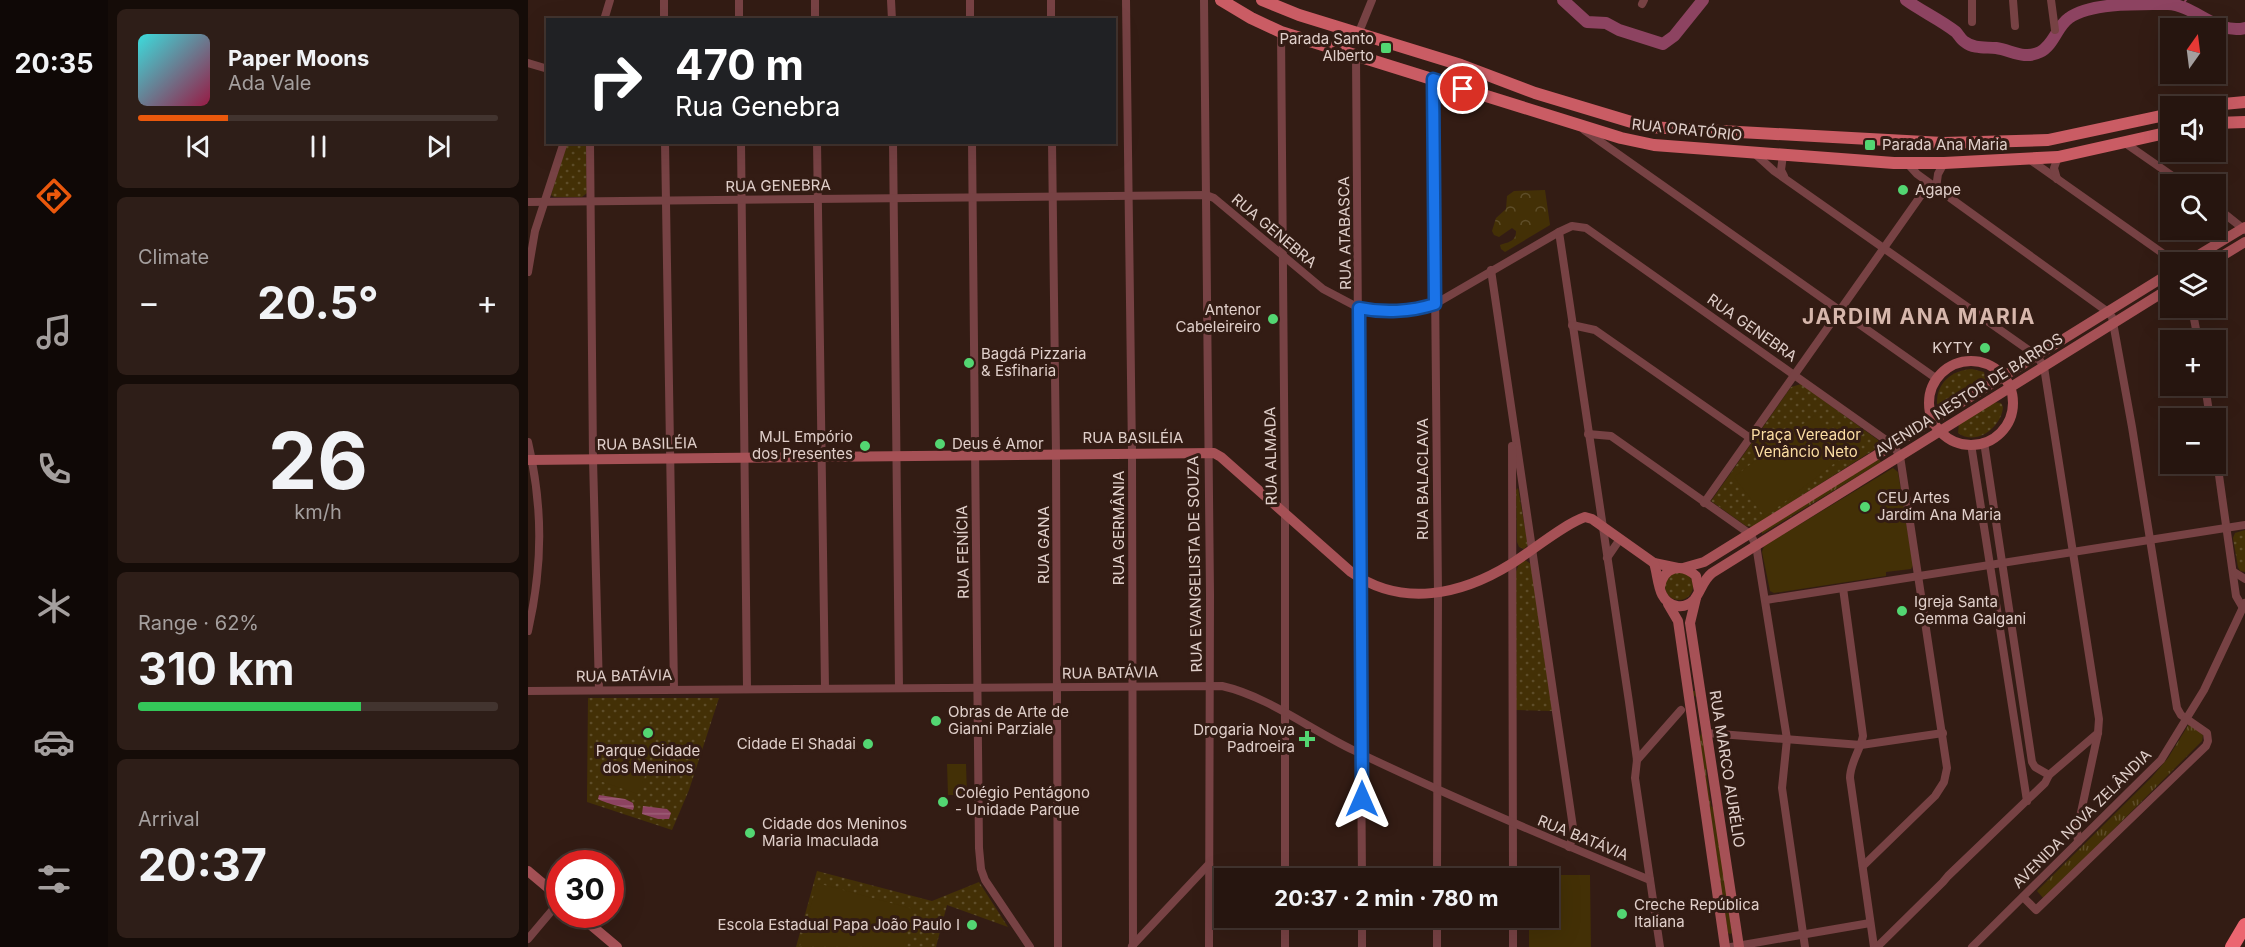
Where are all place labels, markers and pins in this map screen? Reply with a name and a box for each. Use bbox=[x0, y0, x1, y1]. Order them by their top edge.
place label: Parada Santo Alberto bbox=[1279, 29, 1374, 65]
marker: Parada Santo Alberto bbox=[1379, 41, 1393, 55]
pin bbox=[1437, 63, 1488, 114]
place label: Parada Ana Maria bbox=[1882, 135, 2008, 154]
marker: Parada Ana Maria bbox=[1863, 138, 1877, 152]
place label: Agape bbox=[1915, 180, 1961, 199]
marker: Agape bbox=[1896, 183, 1910, 197]
place label: Antenor Cabeleireiro bbox=[1176, 300, 1261, 336]
marker: Antenor Cabeleireiro bbox=[1266, 312, 1280, 326]
place label: KYTY bbox=[1932, 338, 1973, 357]
marker: KYTY bbox=[1978, 341, 1992, 355]
place label: Bagdá Pizzaria & Esfiharia bbox=[981, 344, 1086, 380]
marker: Bagdá Pizzaria & Esfiharia bbox=[962, 356, 976, 370]
place label: MJL Empório dos Presentes bbox=[752, 427, 853, 463]
place label: Deus é Amor bbox=[952, 434, 1044, 453]
marker: Deus é Amor bbox=[933, 437, 947, 451]
marker: MJL Empório dos Presentes bbox=[858, 439, 872, 453]
place label: CEU Artes Jardim Ana Maria bbox=[1877, 488, 2001, 524]
marker: CEU Artes Jardim Ana Maria bbox=[1858, 500, 1872, 514]
place label: Igreja Santa Gemma Galgani bbox=[1914, 592, 2026, 628]
marker: Igreja Santa Gemma Galgani bbox=[1895, 604, 1909, 618]
place label: Obras de Arte de Gianni Parziale bbox=[948, 702, 1069, 738]
marker: Obras de Arte de Gianni Parziale bbox=[929, 714, 943, 728]
place label: Drogaria Nova Padroeira bbox=[1193, 720, 1295, 756]
marker: Parque Cidade dos Meninos bbox=[641, 726, 655, 740]
marker: Drogaria Nova Padroeira bbox=[1300, 732, 1314, 746]
place label: Cidade El Shadai bbox=[737, 734, 856, 753]
marker: Cidade El Shadai bbox=[861, 737, 875, 751]
place label: Parque Cidade dos Meninos bbox=[596, 741, 700, 777]
place label: Colégio Pentágono - Unidade Parque bbox=[955, 783, 1090, 819]
marker: Colégio Pentágono - Unidade Parque bbox=[936, 795, 950, 809]
place label: Cidade dos Meninos Maria Imaculada bbox=[762, 814, 907, 850]
marker: Cidade dos Meninos Maria Imaculada bbox=[743, 826, 757, 840]
place label: Creche República Italiana bbox=[1634, 895, 1759, 931]
marker: Creche República Italiana bbox=[1615, 907, 1629, 921]
place label: Escola Estadual Papa João Paulo I bbox=[718, 915, 960, 934]
marker: Escola Estadual Papa João Paulo I bbox=[965, 918, 979, 932]

